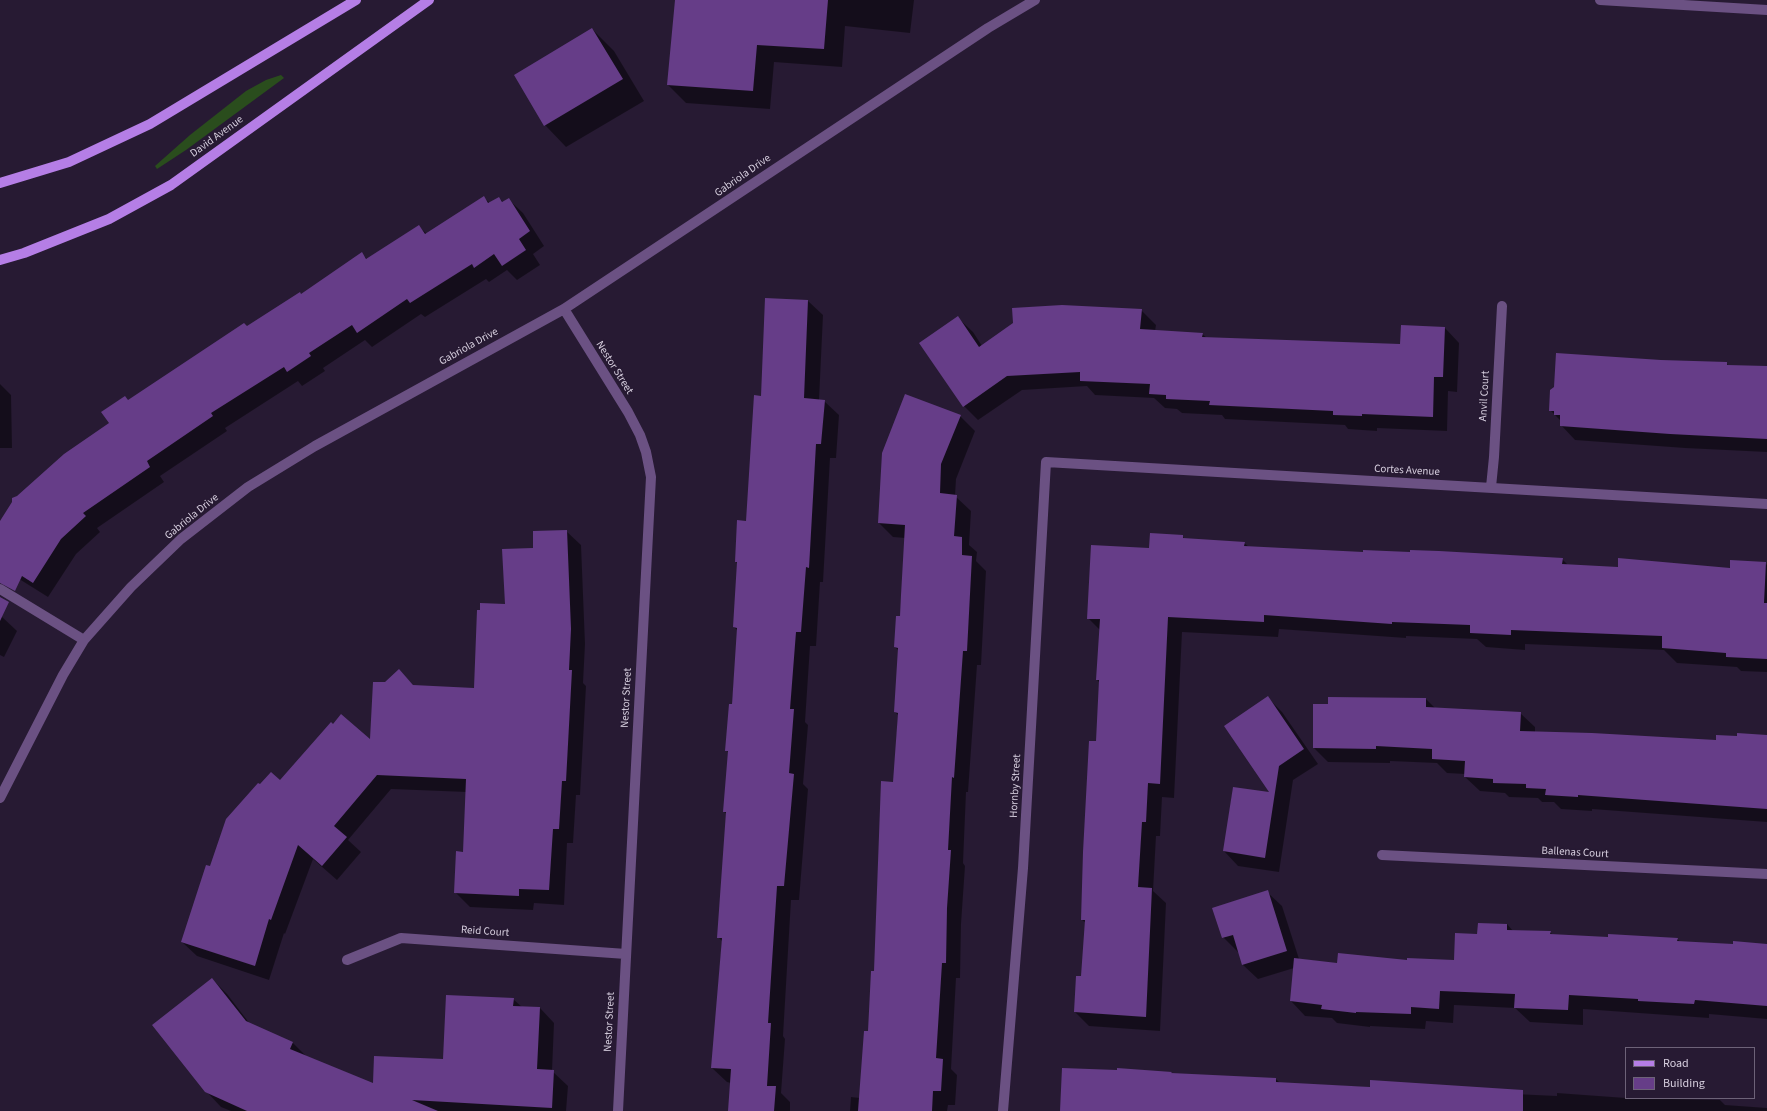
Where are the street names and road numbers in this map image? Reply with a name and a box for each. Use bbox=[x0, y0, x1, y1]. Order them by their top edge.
street label: David Avenue bbox=[188, 113, 246, 161]
street label: Gabriola Drive bbox=[712, 152, 774, 200]
street label: Gabriola Drive bbox=[437, 325, 501, 369]
street label: Nestor Street bbox=[592, 339, 636, 397]
street label: Anvil Court bbox=[1477, 370, 1493, 422]
street label: Cortes Avenue bbox=[1374, 463, 1440, 479]
street label: Gabriola Drive bbox=[162, 491, 222, 543]
street label: Nestor Street bbox=[619, 668, 635, 728]
street label: Hornby Street bbox=[1008, 754, 1024, 818]
street label: Ballenas Court bbox=[1541, 845, 1609, 861]
street label: Reid Court bbox=[460, 924, 510, 940]
street label: Nestor Street bbox=[602, 992, 618, 1052]

